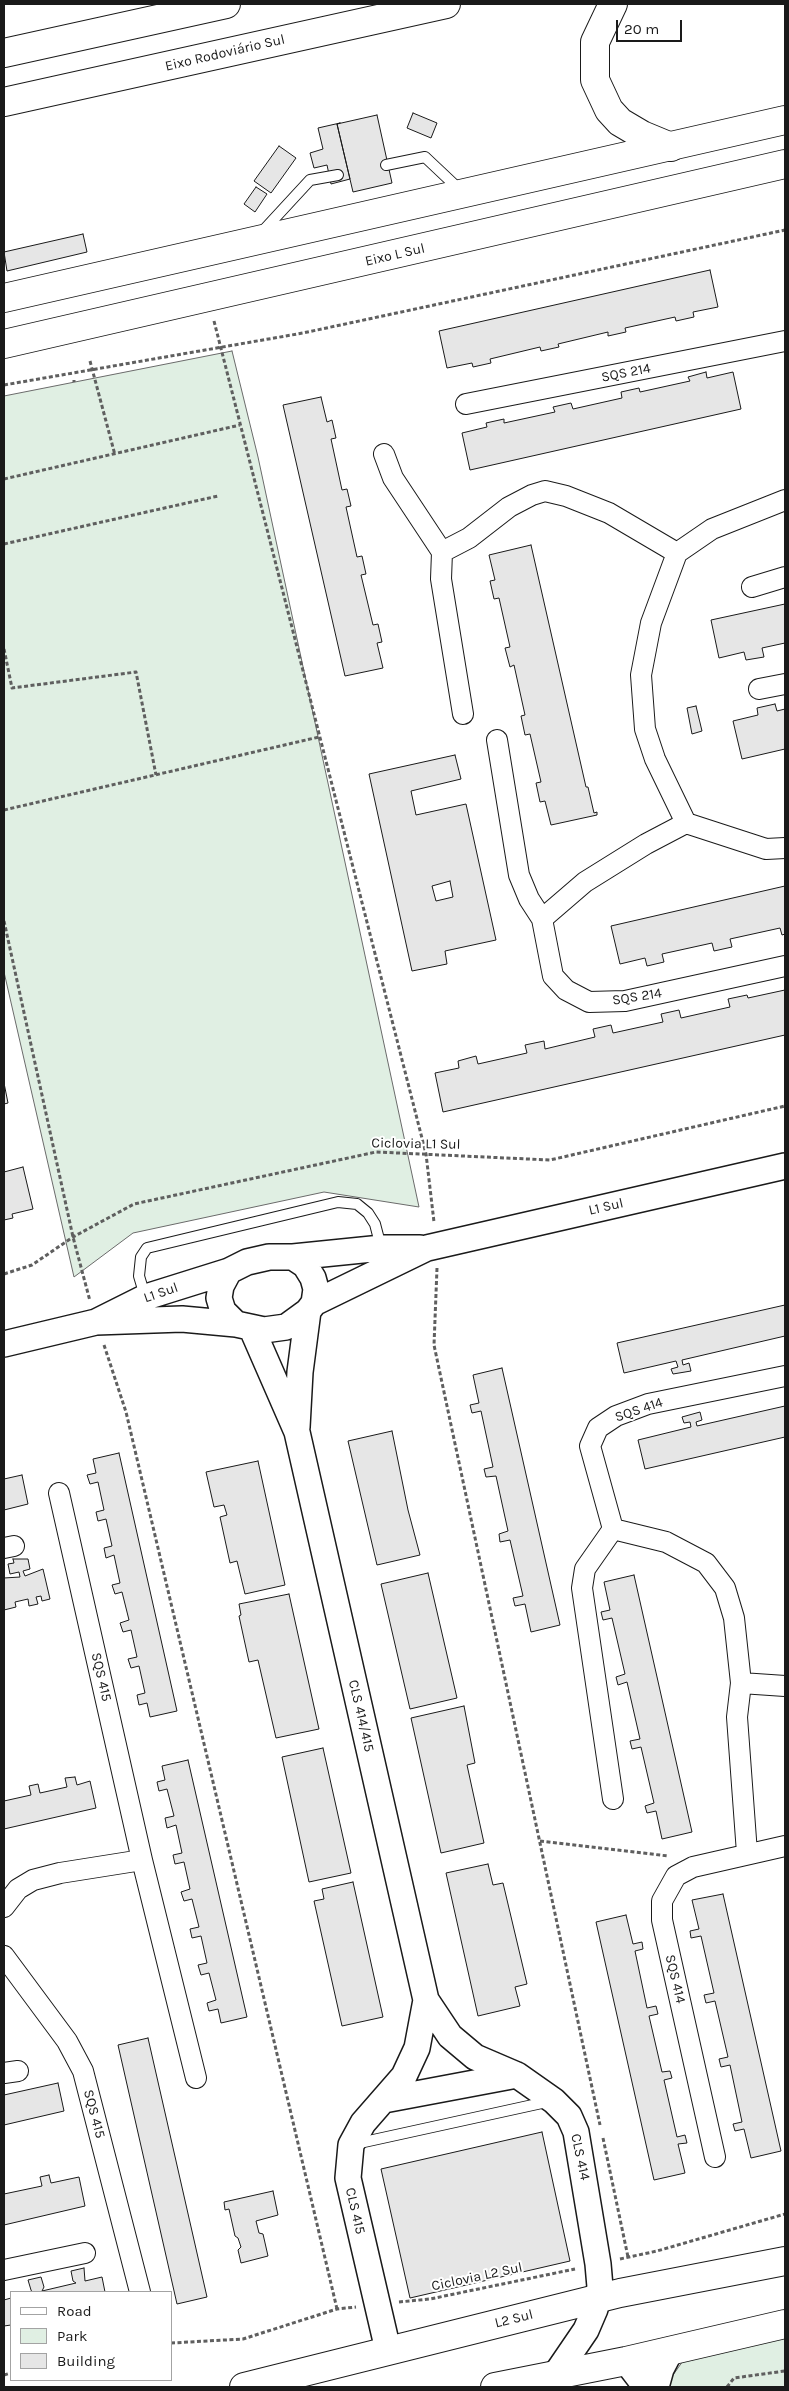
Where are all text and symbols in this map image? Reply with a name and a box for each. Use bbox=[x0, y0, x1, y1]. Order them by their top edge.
scale bar bbox=[619, 10, 685, 42]
text: 20 m bbox=[624, 20, 659, 38]
street label: Eixo Rodoviário Sul bbox=[164, 31, 286, 75]
street label: Eixo L Sul bbox=[363, 240, 427, 270]
street label: SQS 214 bbox=[600, 360, 652, 386]
street label: SQS 214 bbox=[611, 985, 663, 1009]
street label: Ciclovia L1 Sul bbox=[371, 1135, 461, 1153]
street label: L1 Sul bbox=[587, 1195, 625, 1219]
street label: L1 Sul bbox=[142, 1279, 180, 1307]
street label: SQS 414 bbox=[613, 1394, 665, 1426]
street label: SQS 415 bbox=[87, 1651, 115, 1703]
street label: CLS 414/415 bbox=[345, 1678, 377, 1754]
street label: SQS 414 bbox=[661, 1953, 689, 2005]
street label: SQS 415 bbox=[79, 2088, 109, 2140]
street label: CLS 414 bbox=[567, 2132, 593, 2182]
street label: CLS 415 bbox=[341, 2186, 369, 2236]
street label: Ciclovia L2 Sul bbox=[430, 2259, 524, 2295]
legend bbox=[10, 2291, 172, 2381]
text: Road bbox=[57, 2302, 92, 2320]
street label: L2 Sul bbox=[493, 2306, 535, 2332]
text: Park bbox=[57, 2327, 87, 2345]
text: Building bbox=[57, 2352, 115, 2370]

